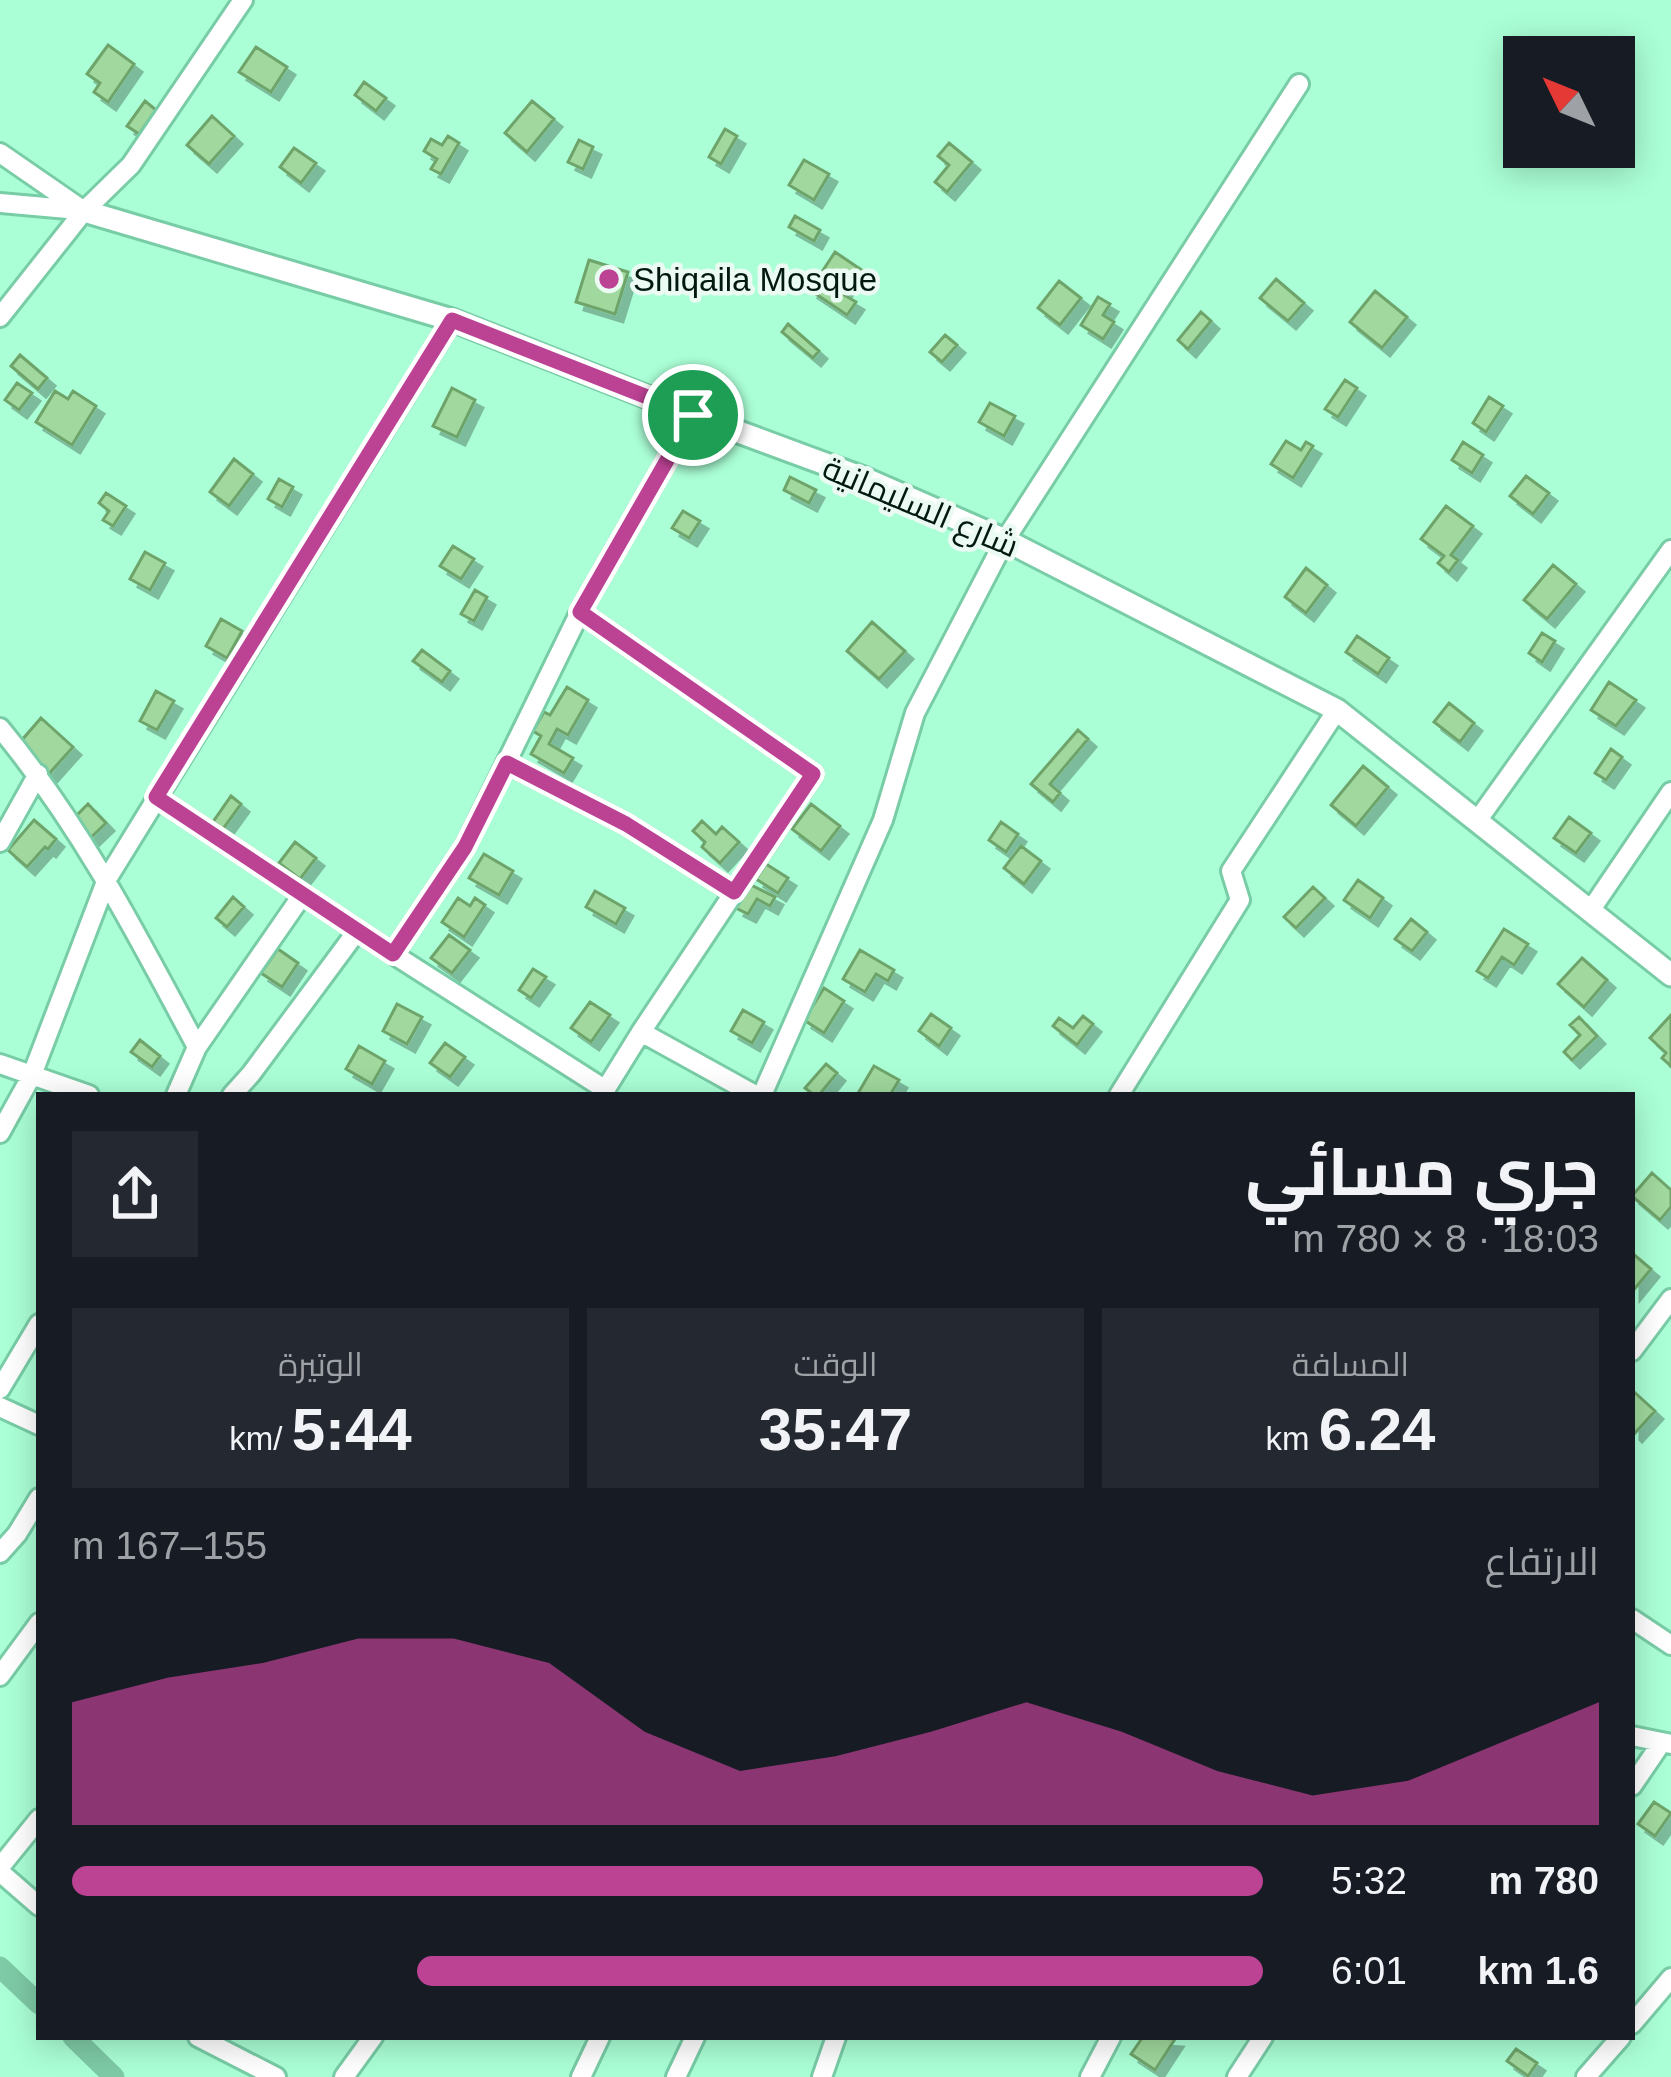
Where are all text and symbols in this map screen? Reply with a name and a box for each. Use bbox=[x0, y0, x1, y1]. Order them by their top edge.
north arrow bbox=[1503, 36, 1635, 168]
map controls bbox=[1503, 36, 1635, 168]
place label: Shiqaila Mosque bbox=[633, 261, 877, 298]
marker: Shiqaila Mosque bbox=[596, 266, 622, 292]
pin bbox=[642, 364, 744, 466]
icon: arrive bbox=[660, 382, 726, 448]
street label: شارع السليمانية bbox=[816, 449, 1024, 568]
button: share bbox=[72, 1131, 198, 1257]
text: جري مسائي bbox=[1246, 1135, 1599, 1209]
text: 18:03 · 8 × 780 m bbox=[1292, 1217, 1599, 1260]
text: الوتيرة bbox=[278, 1346, 363, 1383]
text: الوقت bbox=[793, 1346, 878, 1383]
text: المسافة bbox=[1292, 1346, 1409, 1383]
text: 5:44 bbox=[292, 1396, 412, 1463]
text: 35:47 bbox=[759, 1396, 912, 1463]
text: 6.24 bbox=[1319, 1396, 1435, 1463]
text: /km bbox=[229, 1420, 292, 1457]
text: km bbox=[1266, 1420, 1319, 1457]
text: 155–167 m bbox=[72, 1524, 267, 1567]
text: الارتفاع bbox=[1485, 1540, 1599, 1583]
text: 5:32 bbox=[1331, 1859, 1407, 1902]
text: 780 m bbox=[1488, 1859, 1599, 1902]
text: 6:01 bbox=[1331, 1949, 1407, 1992]
text: 1.6 km bbox=[1478, 1949, 1599, 1992]

